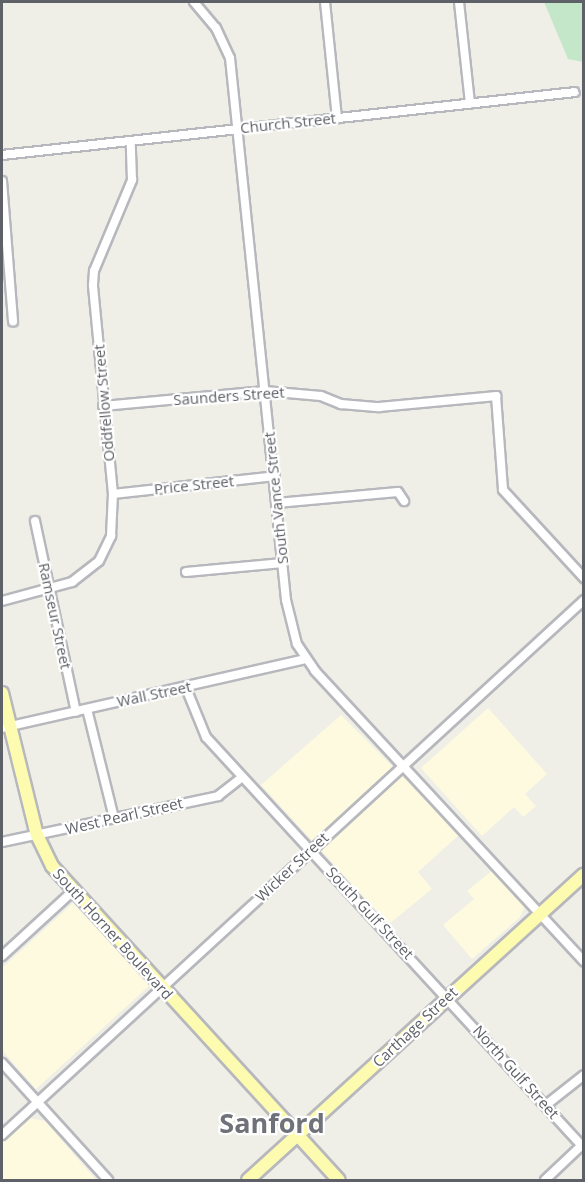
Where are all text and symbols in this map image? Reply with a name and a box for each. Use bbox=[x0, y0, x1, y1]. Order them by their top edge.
street label: Church Street bbox=[239, 109, 337, 137]
street label: Oddfellow Street bbox=[90, 344, 118, 462]
street label: Saunders Street bbox=[173, 383, 285, 409]
street label: South Vance Street bbox=[260, 431, 292, 565]
street label: Price Street bbox=[153, 472, 235, 498]
street label: Ramseur Street bbox=[35, 561, 75, 671]
street label: Wall Street bbox=[115, 677, 193, 711]
street label: West Pearl Street bbox=[63, 794, 185, 838]
street label: Wicker Street bbox=[252, 829, 332, 905]
street label: South Gulf Street bbox=[323, 863, 417, 963]
street label: South Horner Boulevard bbox=[49, 865, 177, 1003]
street label: Carthage Street bbox=[369, 983, 461, 1071]
street label: North Gulf Street bbox=[469, 1022, 563, 1122]
district label: Sanford bbox=[219, 1107, 325, 1139]

